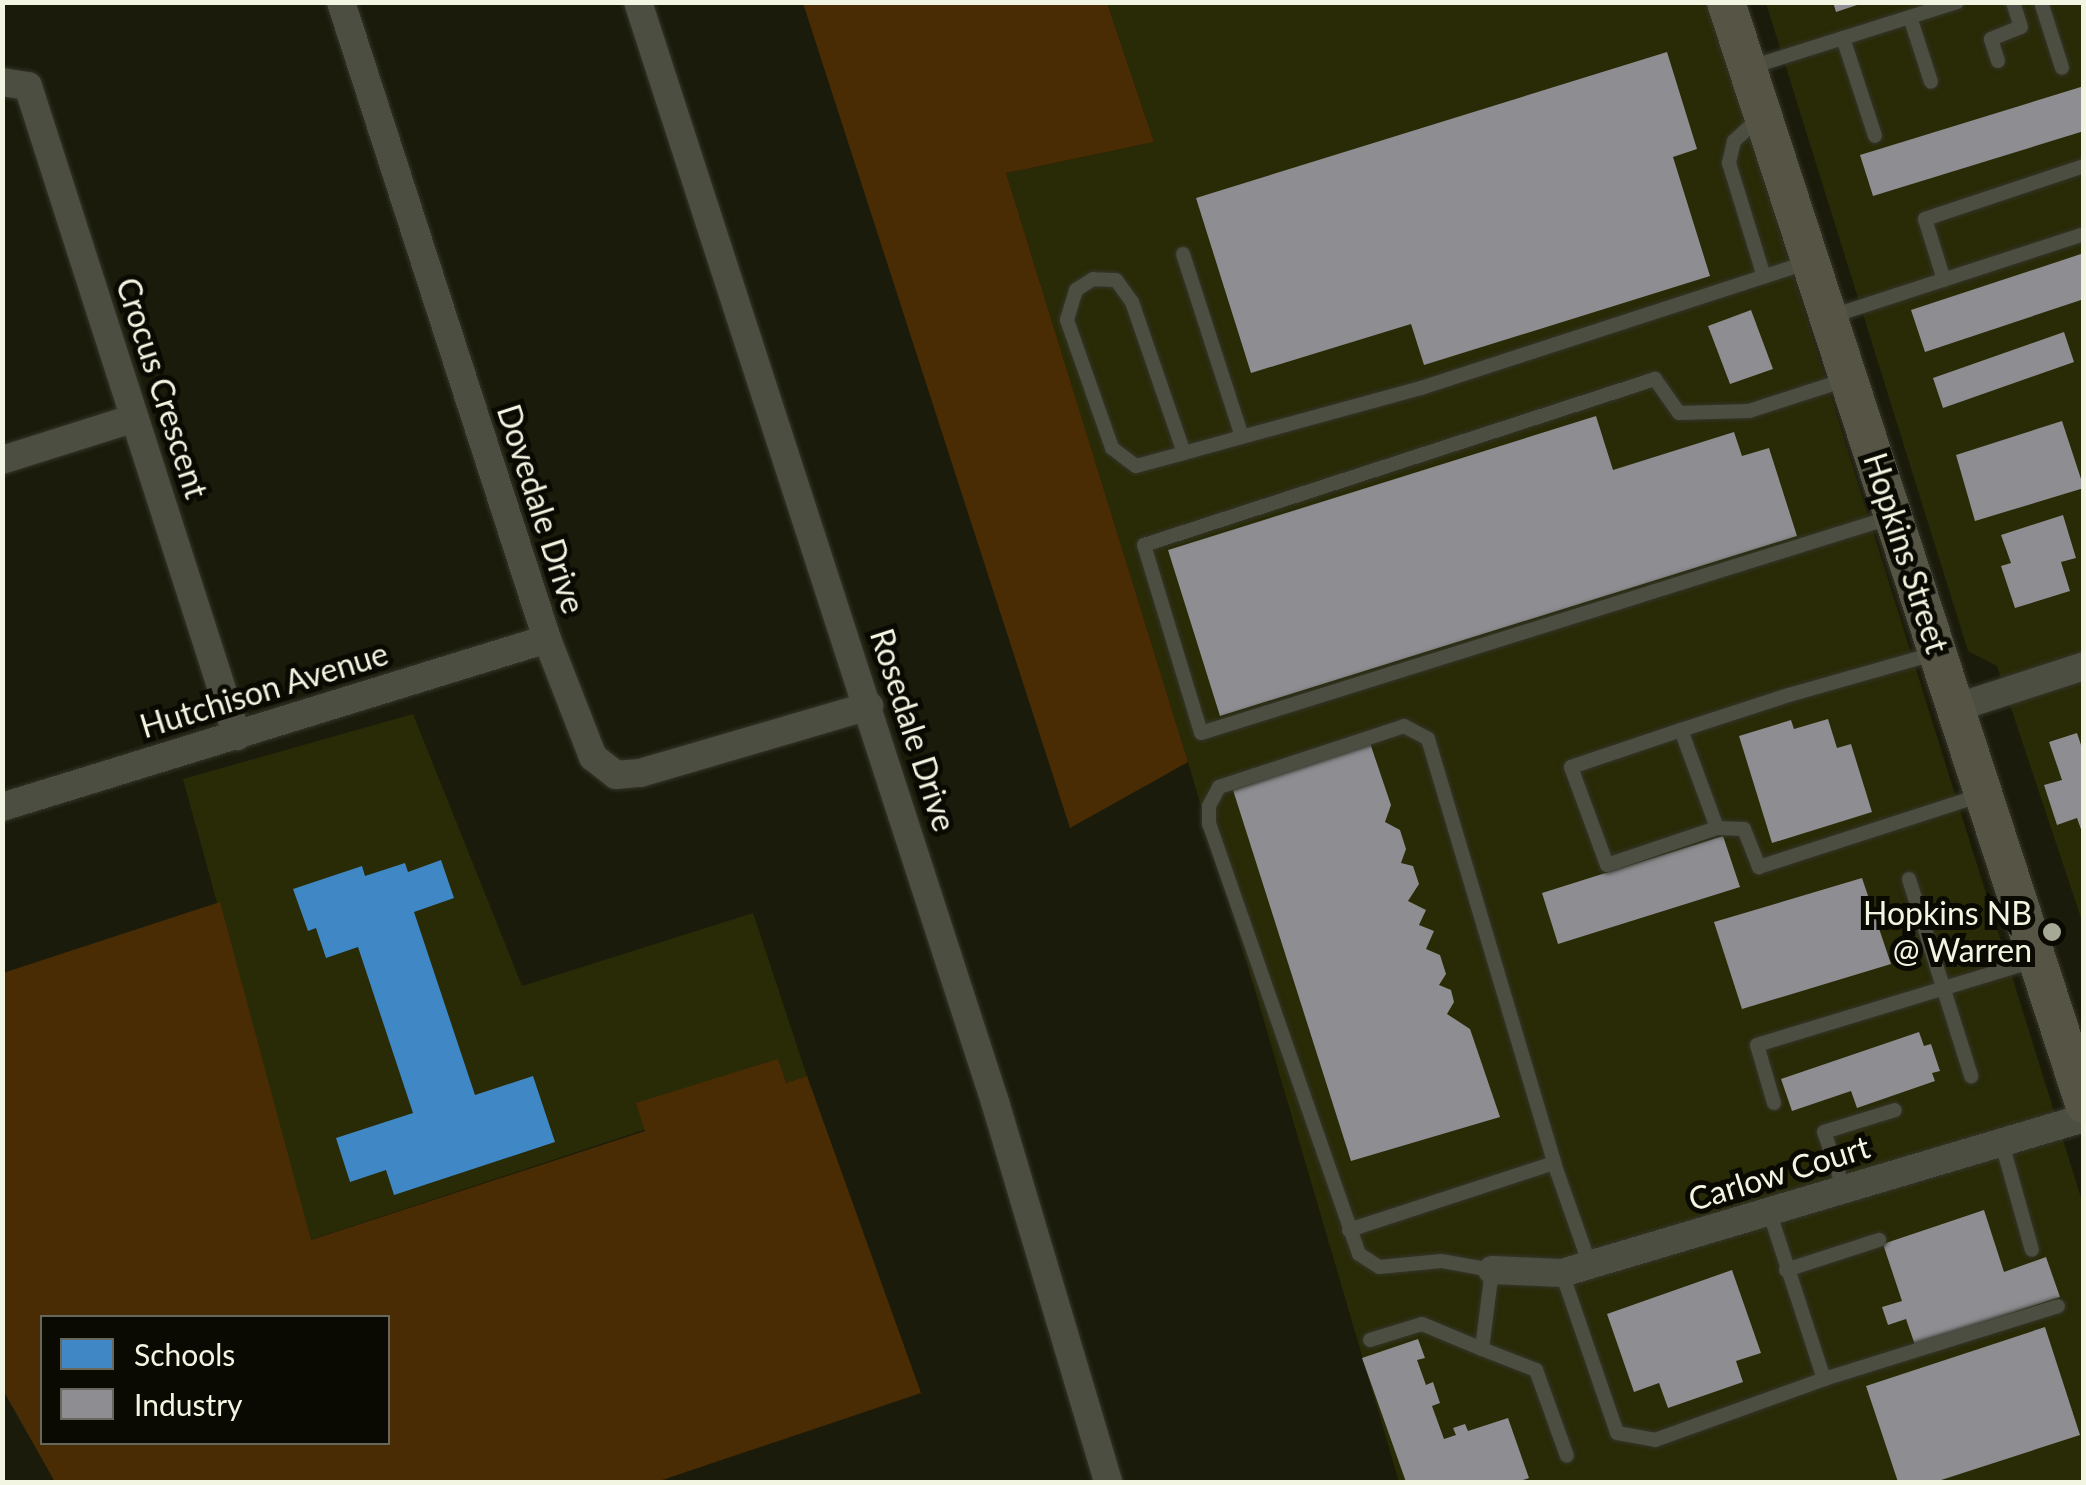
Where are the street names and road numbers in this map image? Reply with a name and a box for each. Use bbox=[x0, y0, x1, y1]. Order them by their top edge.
street label: Crocus Crescent bbox=[108, 273, 216, 503]
street label: Dovedale Drive bbox=[489, 400, 593, 618]
street label: Hopkins Street bbox=[1856, 448, 1956, 658]
street label: Rosedale Drive bbox=[862, 624, 964, 836]
street label: Hutchison Avenue bbox=[135, 634, 393, 746]
street label: Carlow Court bbox=[1684, 1127, 1874, 1219]

